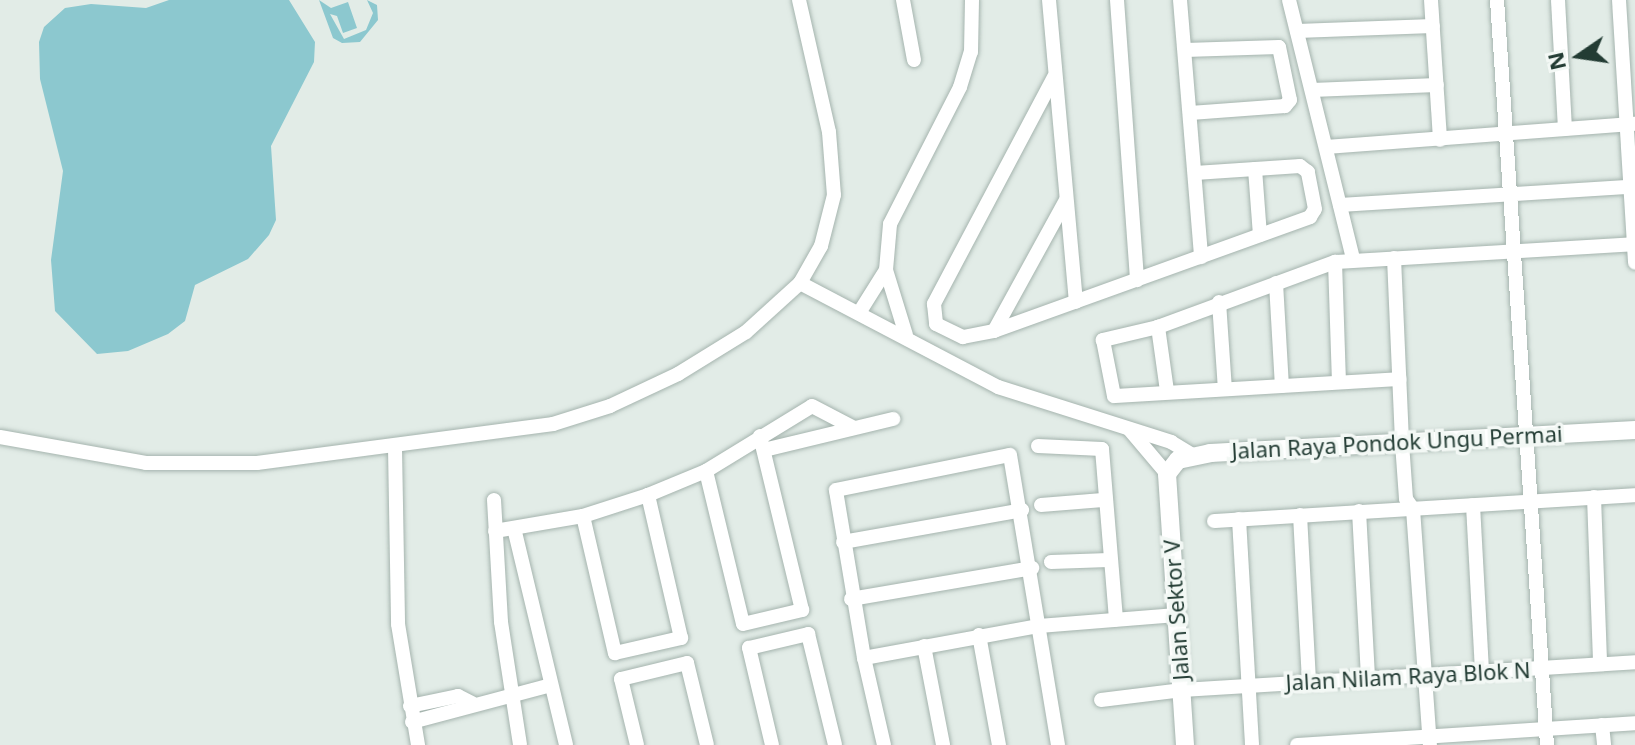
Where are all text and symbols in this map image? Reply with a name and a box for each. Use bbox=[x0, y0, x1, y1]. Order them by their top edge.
north arrow bbox=[1539, 16, 1619, 96]
text: N bbox=[1539, 49, 1572, 73]
street label: Jalan Raya Pondok Ungu Permai bbox=[1231, 420, 1563, 464]
street label: Jalan Sektor V bbox=[1158, 539, 1194, 681]
street label: Jalan Nilam Raya Blok N bbox=[1285, 656, 1531, 696]

